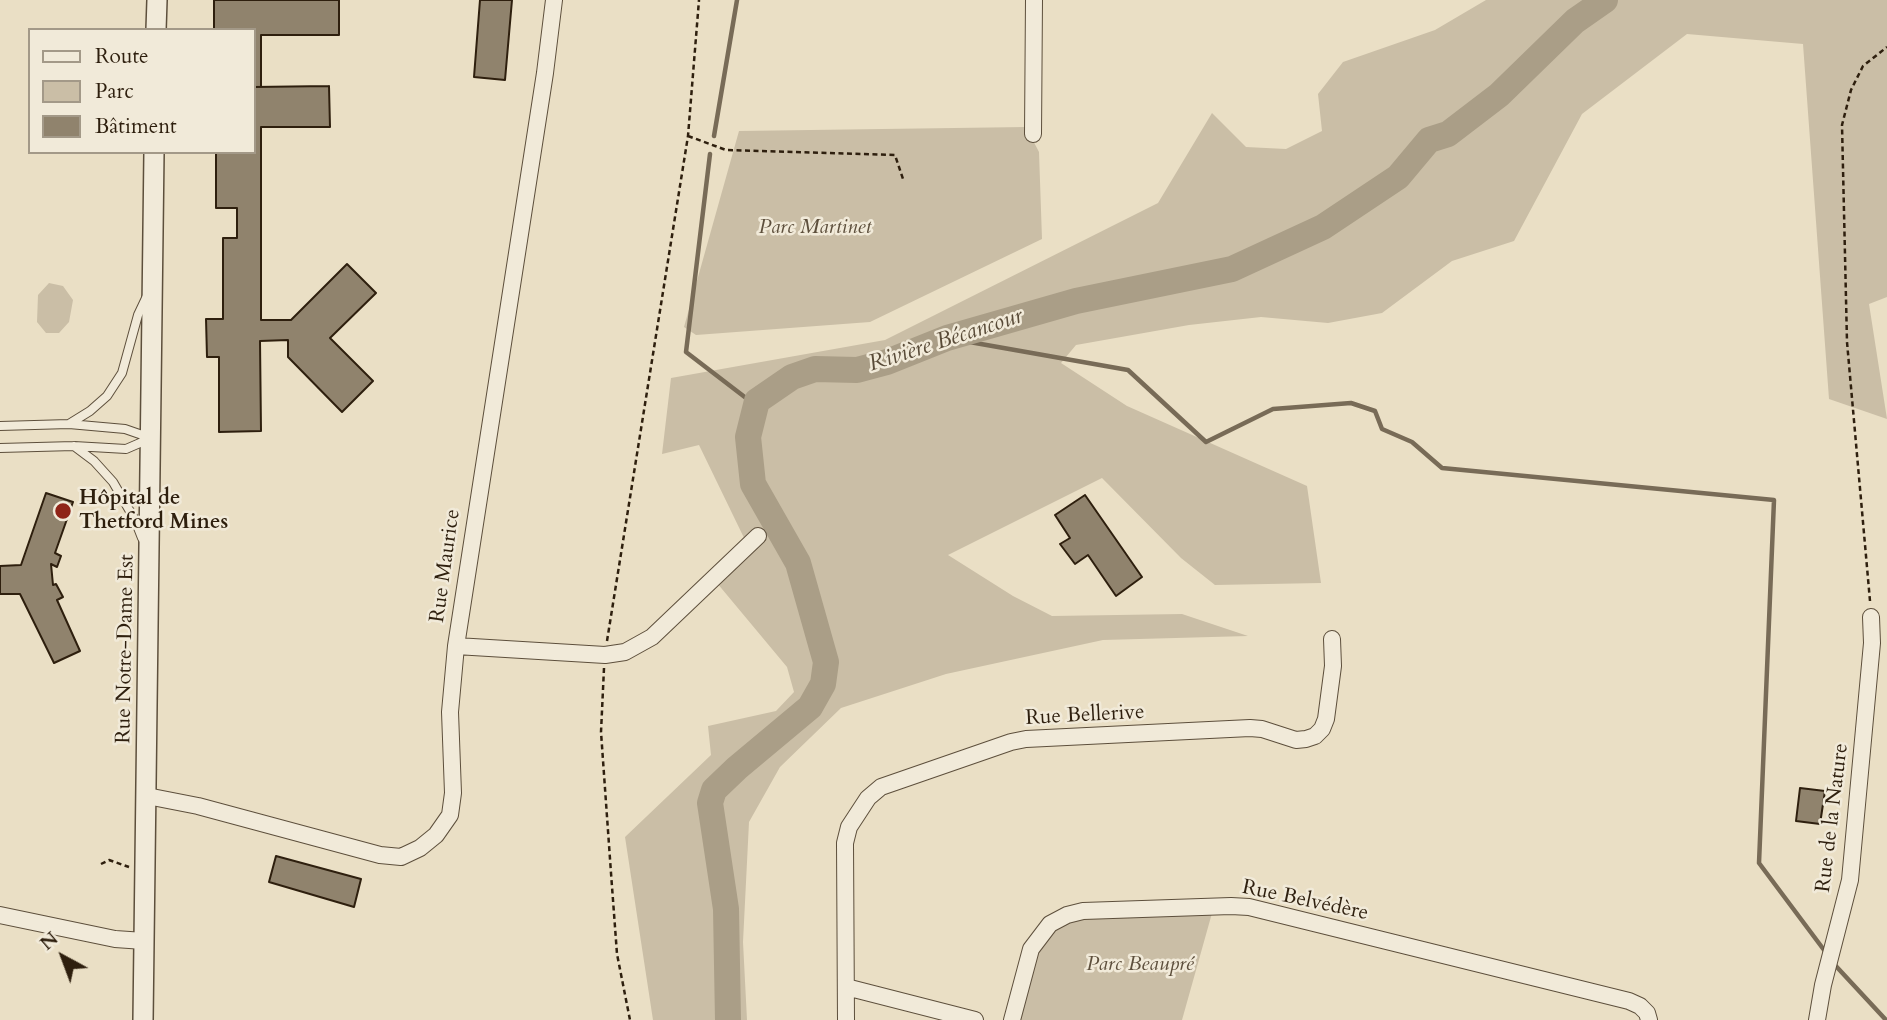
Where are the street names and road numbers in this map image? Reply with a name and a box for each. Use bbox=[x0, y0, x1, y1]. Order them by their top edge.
street label: Rue Maurice bbox=[426, 508, 466, 624]
street label: Rue Notre-Dame Est bbox=[112, 554, 140, 744]
street label: Rue Bellerive bbox=[1025, 700, 1145, 732]
street label: Rue de la Nature bbox=[1811, 742, 1855, 894]
street label: Rue Belvédère bbox=[1240, 875, 1370, 927]

